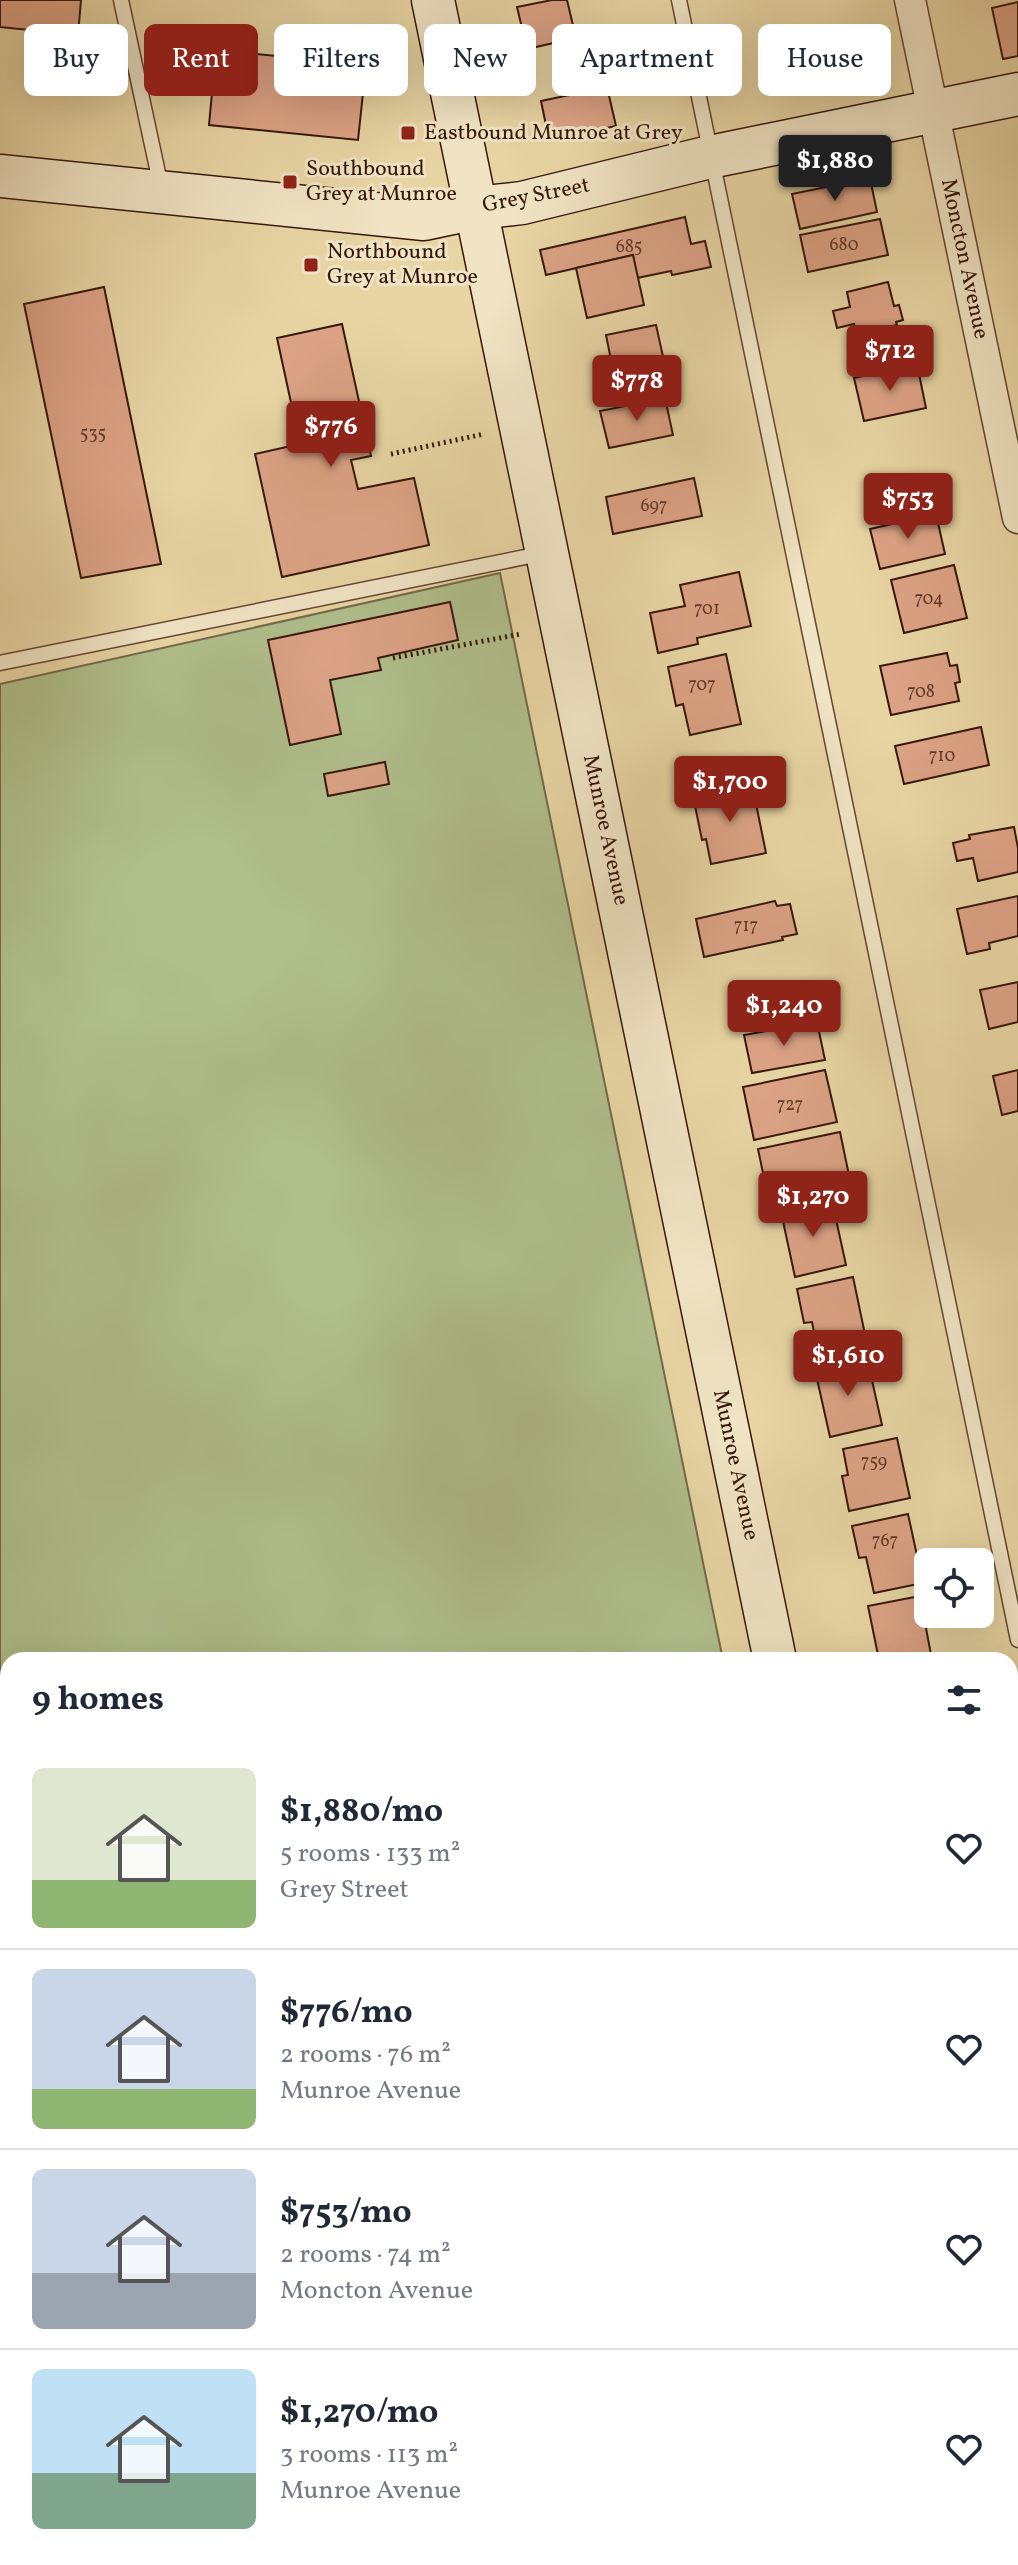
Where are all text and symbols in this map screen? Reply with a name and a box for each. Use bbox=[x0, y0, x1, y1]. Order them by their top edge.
chip: Buy bbox=[24, 24, 128, 96]
chip: Rent bbox=[144, 24, 258, 96]
chip: Filters bbox=[274, 24, 408, 96]
chip: New bbox=[424, 24, 536, 96]
chip: Apartment bbox=[552, 24, 742, 96]
chip: House bbox=[758, 24, 891, 96]
place label: Eastbound Munroe at Grey bbox=[424, 118, 683, 149]
marker: Eastbound Munroe at Grey bbox=[399, 124, 417, 142]
pin: $1,880 bbox=[770, 135, 900, 203]
text: $1,880 bbox=[797, 143, 873, 179]
place label: Southbound Grey at Munroe bbox=[306, 154, 457, 210]
street label: Grey Street bbox=[480, 170, 593, 222]
marker: Southbound Grey at Munroe bbox=[281, 173, 299, 191]
street label: Moncton Avenue bbox=[932, 176, 996, 342]
house number: 680 bbox=[829, 233, 859, 258]
house number: 685 bbox=[616, 235, 642, 260]
place label: Northbound Grey at Munroe bbox=[327, 237, 478, 293]
marker: Northbound Grey at Munroe bbox=[302, 256, 320, 274]
pin: $712 bbox=[843, 325, 937, 393]
text: $712 bbox=[865, 333, 915, 369]
pin: $778 bbox=[590, 355, 684, 423]
text: $778 bbox=[610, 363, 664, 399]
pin: $776 bbox=[284, 401, 378, 469]
text: $776 bbox=[304, 409, 358, 445]
house number: 535 bbox=[80, 422, 106, 447]
pin: $753 bbox=[861, 473, 955, 541]
text: $753 bbox=[882, 481, 934, 517]
house number: 697 bbox=[640, 494, 668, 519]
house number: 704 bbox=[914, 587, 944, 612]
house number: 701 bbox=[694, 597, 720, 622]
house number: 707 bbox=[688, 673, 716, 698]
house number: 708 bbox=[907, 680, 935, 705]
house number: 710 bbox=[929, 744, 955, 769]
street label: Munroe Avenue bbox=[574, 752, 636, 908]
pin: $1,700 bbox=[665, 756, 795, 824]
text: $1,700 bbox=[692, 764, 768, 800]
house number: 717 bbox=[734, 914, 758, 939]
pin: $1,240 bbox=[719, 980, 849, 1048]
text: $1,240 bbox=[746, 988, 822, 1024]
house number: 727 bbox=[777, 1093, 803, 1118]
pin: $1,270 bbox=[748, 1171, 878, 1239]
text: $1,270 bbox=[776, 1179, 850, 1215]
pin: $1,610 bbox=[783, 1330, 913, 1398]
text: $1,610 bbox=[811, 1338, 885, 1374]
street label: Munroe Avenue bbox=[704, 1387, 766, 1543]
house number: 759 bbox=[861, 1450, 887, 1475]
house number: 767 bbox=[872, 1529, 898, 1554]
map controls bbox=[914, 1548, 994, 1628]
button: locate bbox=[914, 1548, 994, 1628]
text: 9 homes bbox=[32, 1677, 164, 1724]
icon: filters bbox=[942, 1678, 986, 1722]
text: $1,880/mo bbox=[280, 1789, 443, 1836]
icon: home bbox=[96, 1800, 192, 1896]
icon: heart bbox=[942, 1826, 986, 1870]
text: 5 rooms · 133 m² bbox=[280, 1836, 460, 1872]
text: Grey Street bbox=[280, 1872, 409, 1908]
text: $776/mo bbox=[280, 1990, 413, 2037]
icon: home bbox=[96, 2001, 192, 2097]
icon: heart bbox=[942, 2027, 986, 2071]
text: 2 rooms · 76 m² bbox=[280, 2037, 451, 2073]
text: Munroe Avenue bbox=[280, 2073, 461, 2109]
text: $753/mo bbox=[280, 2190, 412, 2237]
icon: home bbox=[96, 2201, 192, 2297]
icon: heart bbox=[942, 2227, 986, 2271]
text: 2 rooms · 74 m² bbox=[280, 2237, 451, 2273]
text: Moncton Avenue bbox=[280, 2273, 473, 2309]
text: $1,270/mo bbox=[280, 2390, 439, 2437]
icon: home bbox=[96, 2401, 192, 2497]
icon: heart bbox=[942, 2427, 986, 2471]
text: 3 rooms · 113 m² bbox=[280, 2437, 458, 2473]
text: Munroe Avenue bbox=[280, 2473, 461, 2509]

